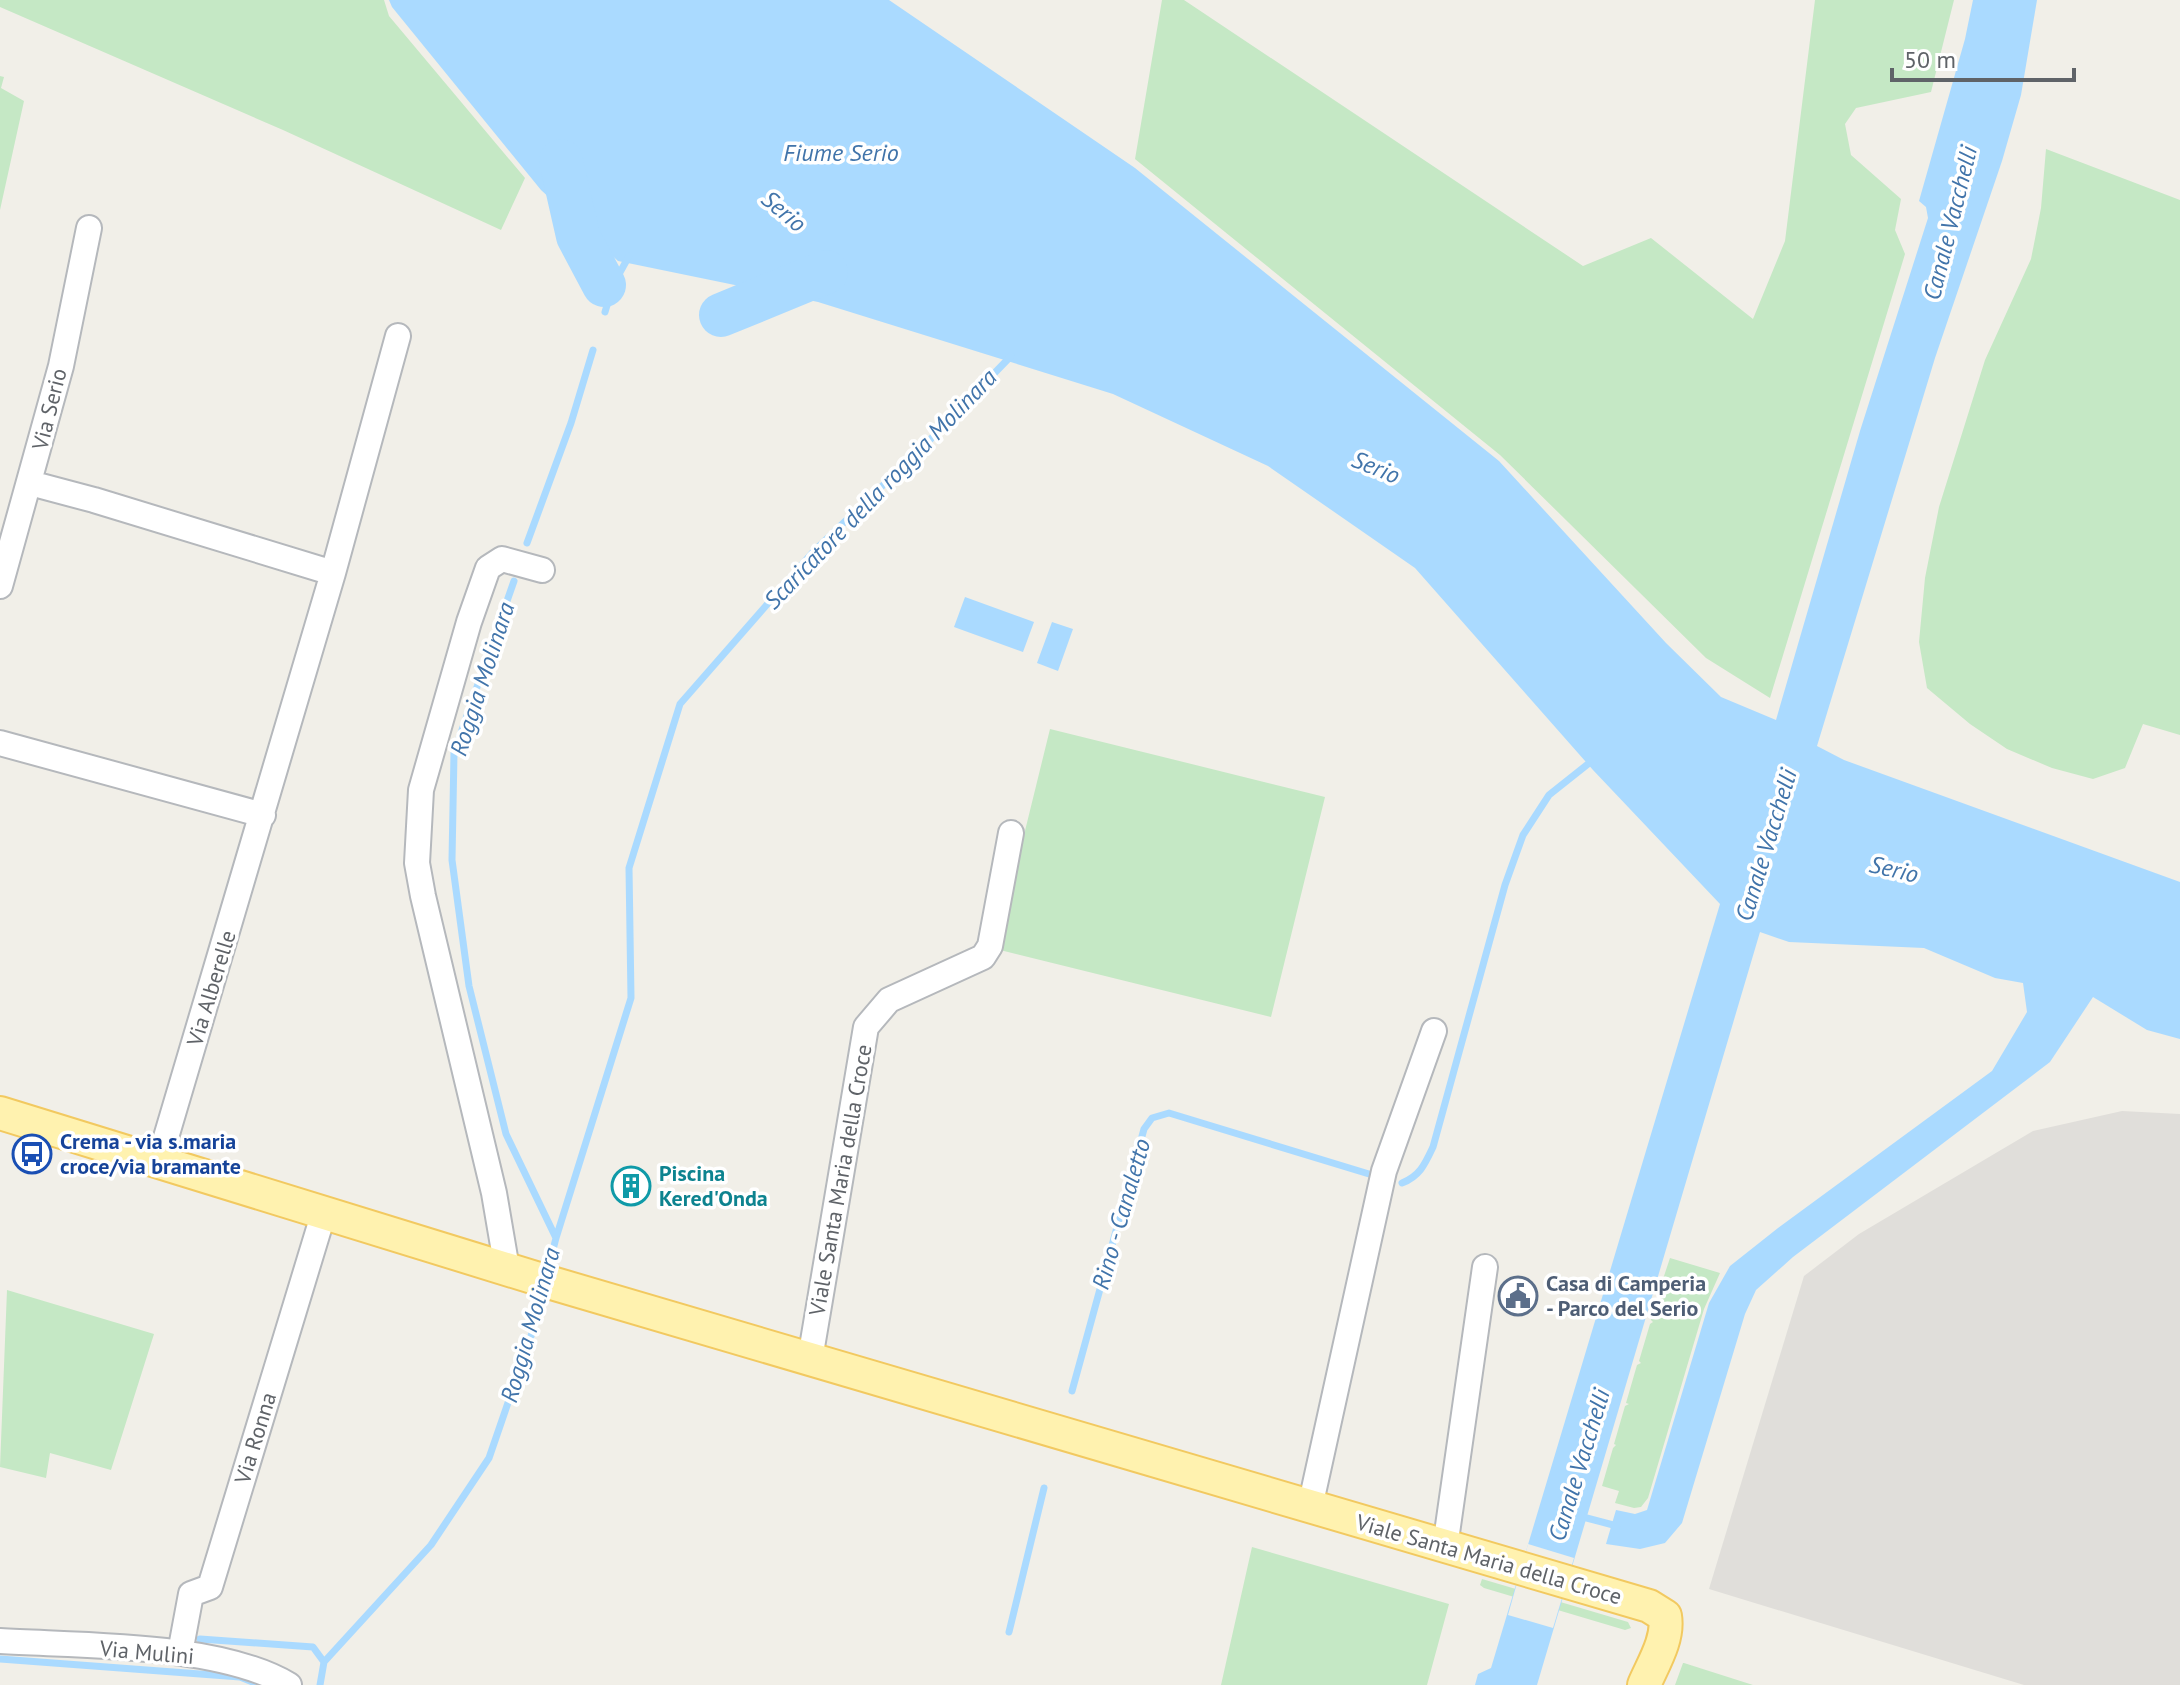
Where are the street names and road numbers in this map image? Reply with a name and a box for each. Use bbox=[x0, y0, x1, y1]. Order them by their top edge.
street label: Via Serio bbox=[25, 365, 73, 454]
street label: Via Alberelle bbox=[180, 927, 242, 1050]
street label: Viale Santa Maria della Croce bbox=[802, 1042, 878, 1319]
street label: Via Ronna bbox=[228, 1389, 282, 1488]
street label: Viale Santa Maria della Croce bbox=[1352, 1507, 1625, 1610]
street label: Via Mulini bbox=[98, 1634, 195, 1670]

